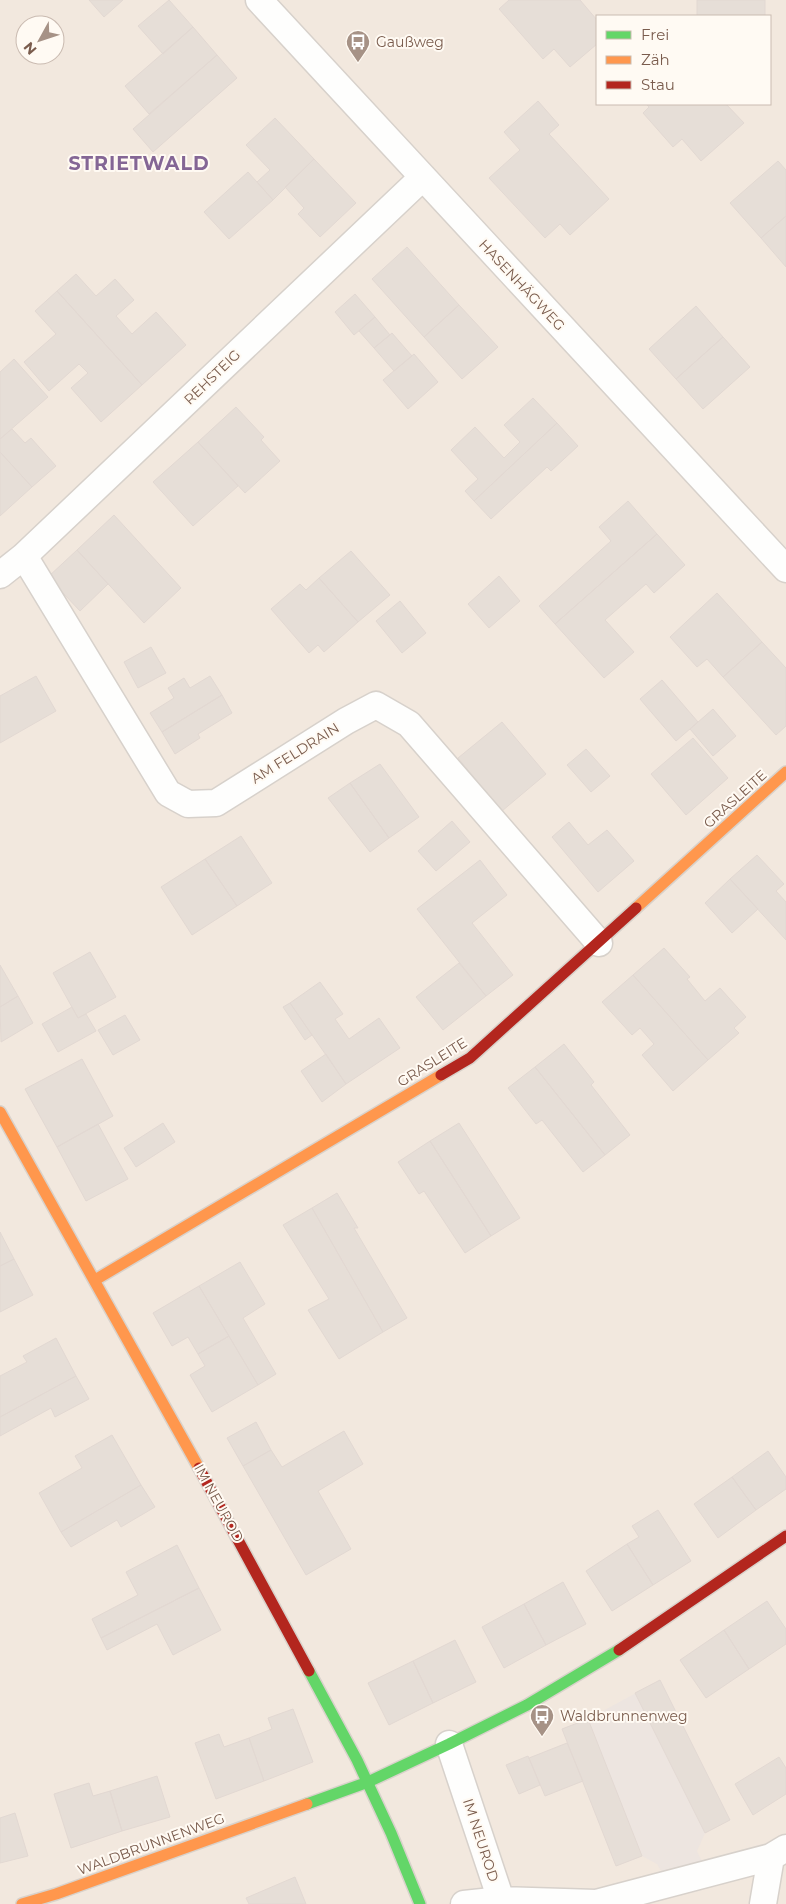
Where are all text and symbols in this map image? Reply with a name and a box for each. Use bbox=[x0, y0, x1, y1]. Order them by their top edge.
north arrow bbox=[15, 15, 65, 65]
legend bbox=[596, 15, 771, 105]
text: Frei bbox=[641, 25, 669, 44]
bus stop icon: Gaußweg bbox=[345, 29, 371, 63]
place label: Gaußweg bbox=[376, 33, 444, 51]
text: N bbox=[20, 38, 41, 58]
text: Zäh bbox=[641, 50, 670, 69]
text: Stau bbox=[641, 75, 675, 94]
district label: STRIETWALD bbox=[68, 152, 210, 175]
street label: HASENHÄGWEG bbox=[475, 236, 569, 334]
street label: REHSTEIG bbox=[180, 346, 244, 408]
street label: AM FELDRAIN bbox=[247, 719, 343, 787]
street label: GRASLEITE bbox=[700, 766, 770, 832]
street label: GRASLEITE bbox=[394, 1033, 470, 1091]
street label: IM NEUROD bbox=[190, 1461, 248, 1545]
bus stop icon: Waldbrunnenweg bbox=[529, 1703, 555, 1737]
place label: Waldbrunnenweg bbox=[560, 1707, 688, 1725]
street label: IM NEUROD bbox=[459, 1796, 503, 1884]
street label: WALDBRUNNENWEG bbox=[75, 1809, 227, 1879]

